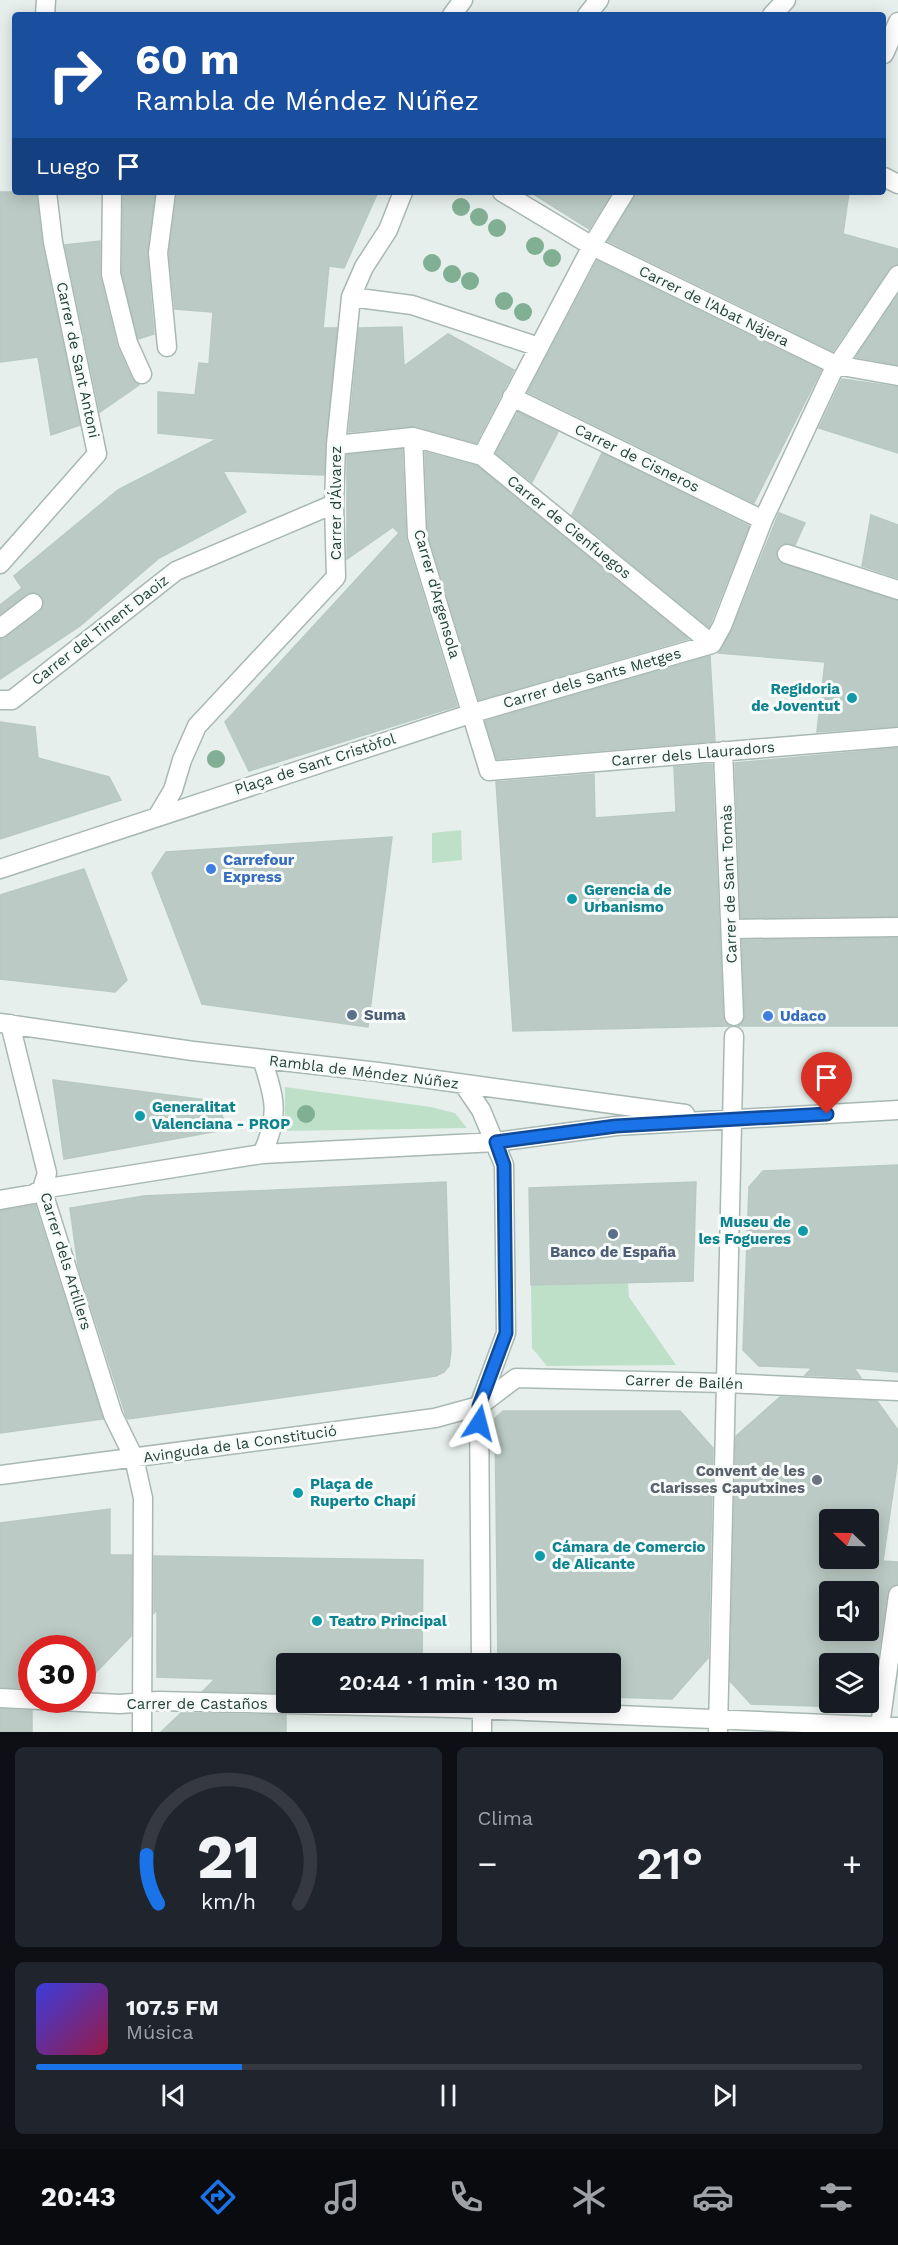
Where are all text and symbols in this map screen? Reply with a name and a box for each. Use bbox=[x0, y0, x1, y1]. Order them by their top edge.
text: 60 m bbox=[135, 35, 239, 84]
icon: right bbox=[36, 36, 114, 114]
text: Rambla de Méndez Núñez bbox=[135, 85, 479, 117]
icon: arrive bbox=[112, 150, 145, 183]
text: Luego bbox=[36, 154, 100, 179]
street label: Carrer de l'Abat Nájera bbox=[636, 262, 793, 350]
street label: Carrer de Sant Antoni bbox=[53, 280, 103, 440]
street label: Carrer de Cisneros bbox=[572, 420, 702, 496]
street label: Carrer d'Álvarez bbox=[327, 446, 345, 560]
street label: Carrer de Cienfuegos bbox=[503, 471, 635, 583]
street label: Carrer d'Argensola bbox=[410, 527, 464, 661]
street label: Carrer del Tinent Daoiz bbox=[28, 571, 172, 689]
street label: Carrer dels Sants Metges bbox=[501, 644, 683, 712]
place label: Regidoria de Joventut bbox=[751, 680, 840, 715]
marker: Regidoria de Joventut bbox=[845, 691, 859, 705]
street label: Plaça de Sant Cristòfol bbox=[232, 729, 398, 799]
street label: Carrer dels Llauradors bbox=[611, 738, 775, 770]
street label: Carrer de Sant Tomàs bbox=[717, 804, 741, 964]
place label: Carrefour Express bbox=[223, 851, 295, 886]
marker: Carrefour Express bbox=[204, 862, 218, 876]
place label: Gerencia de Urbanismo bbox=[584, 881, 672, 916]
marker: Gerencia de Urbanismo bbox=[565, 892, 579, 906]
place label: Suma bbox=[364, 1006, 406, 1024]
place label: Udaco bbox=[780, 1007, 826, 1025]
marker: Suma bbox=[345, 1008, 359, 1022]
marker: Udaco bbox=[761, 1009, 775, 1023]
street label: Rambla de Méndez Núñez bbox=[268, 1051, 460, 1093]
pin bbox=[801, 1052, 852, 1114]
icon: arrive bbox=[810, 1061, 843, 1094]
place label: Generalitat Valenciana - PROP bbox=[152, 1098, 290, 1133]
marker: Generalitat Valenciana - PROP bbox=[133, 1109, 147, 1123]
street label: Carrer dels Artillers bbox=[37, 1190, 96, 1332]
place label: Museu de les Fogueres bbox=[698, 1213, 791, 1248]
marker: Museu de les Fogueres bbox=[796, 1224, 810, 1238]
marker: Banco de España bbox=[606, 1227, 620, 1241]
place label: Banco de España bbox=[550, 1243, 676, 1261]
street label: Carrer de Bailén bbox=[625, 1371, 743, 1393]
position arrow bbox=[447, 1391, 511, 1455]
street label: Avinguda de la Constitució bbox=[142, 1422, 338, 1466]
place label: Convent de les Clarisses Caputxines bbox=[650, 1462, 805, 1497]
marker: Convent de les Clarisses Caputxines bbox=[810, 1473, 824, 1487]
place label: Plaça de Ruperto Chapí bbox=[310, 1475, 416, 1510]
marker: Plaça de Ruperto Chapí bbox=[291, 1486, 305, 1500]
north arrow bbox=[819, 1509, 879, 1569]
map controls bbox=[819, 1509, 879, 1713]
place label: Cámara de Comercio de Alicante bbox=[552, 1538, 706, 1573]
marker: Cámara de Comercio de Alicante bbox=[533, 1549, 547, 1563]
button: sound bbox=[819, 1581, 879, 1641]
place label: Teatro Principal bbox=[329, 1612, 447, 1630]
marker: Teatro Principal bbox=[310, 1614, 324, 1628]
speed limit sign: 30 bbox=[18, 1635, 96, 1713]
button: layers bbox=[819, 1653, 879, 1713]
text: 20:44 · 1 min · 130 m bbox=[339, 1670, 558, 1695]
street label: Carrer de Castaños bbox=[126, 1695, 268, 1713]
text: Clima bbox=[478, 1806, 533, 1830]
text: 21 bbox=[196, 1820, 260, 1893]
text: 21° bbox=[636, 1837, 703, 1890]
text: − bbox=[478, 1844, 497, 1883]
text: + bbox=[842, 1844, 862, 1883]
text: km/h bbox=[201, 1889, 256, 1914]
text: 107.5 FM bbox=[126, 1995, 219, 2020]
text: Música bbox=[126, 2020, 194, 2044]
icon: previous bbox=[157, 2079, 190, 2112]
icon: pause bbox=[432, 2079, 465, 2112]
icon: next bbox=[708, 2079, 741, 2112]
icon: directions bbox=[197, 2176, 239, 2218]
icon: music bbox=[321, 2176, 363, 2218]
icon: phone bbox=[445, 2176, 487, 2218]
icon: climate bbox=[568, 2176, 610, 2218]
icon: car bbox=[692, 2176, 734, 2218]
icon: filters bbox=[815, 2176, 857, 2218]
text: 20:43 bbox=[41, 2181, 116, 2213]

